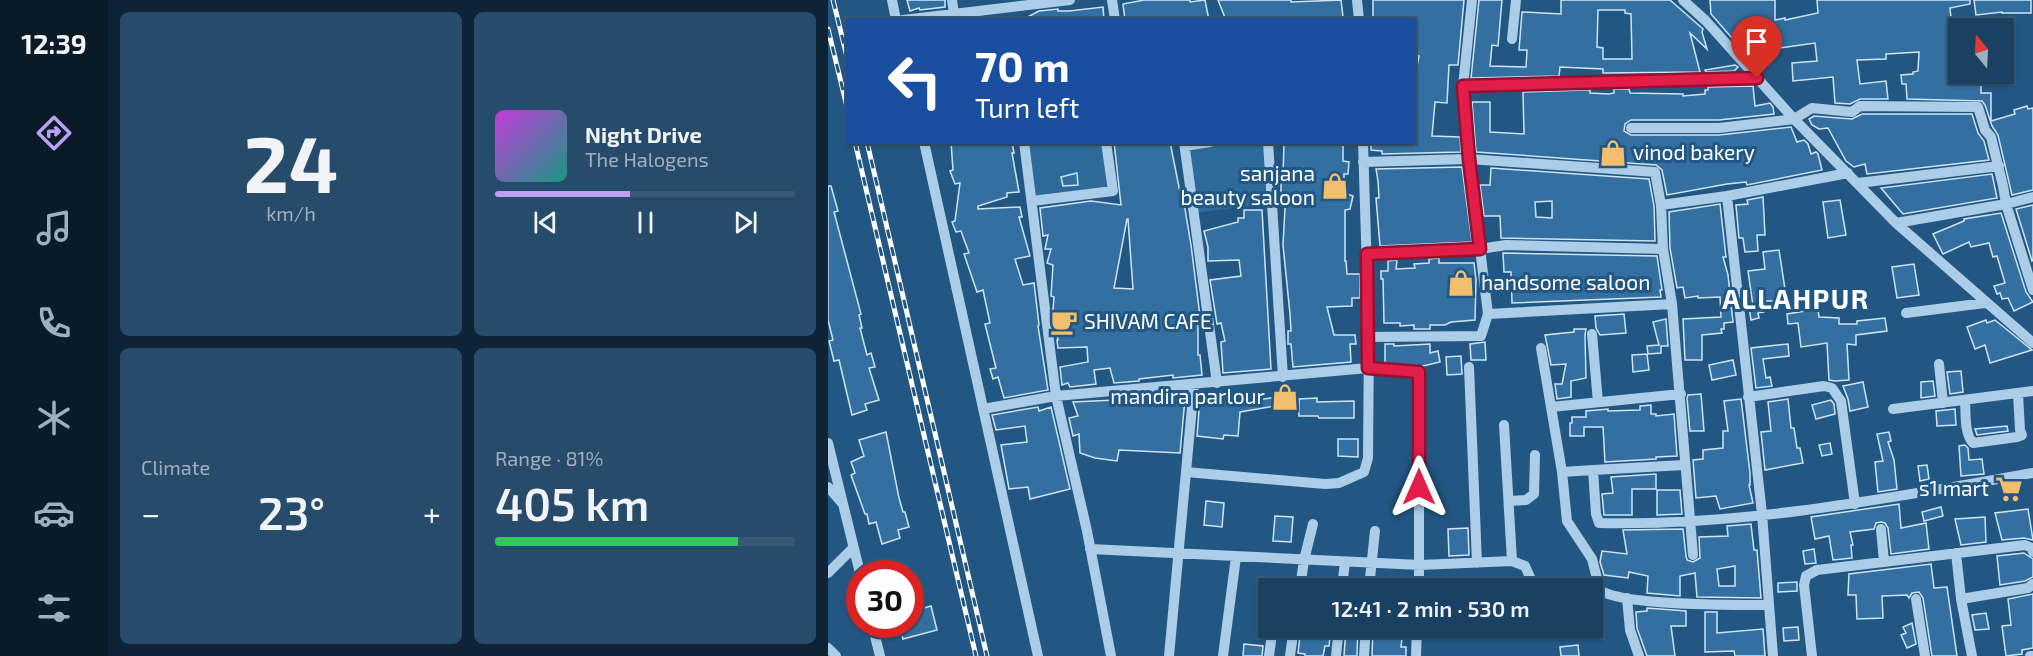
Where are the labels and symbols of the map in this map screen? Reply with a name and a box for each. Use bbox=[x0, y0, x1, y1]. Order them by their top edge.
pin bbox=[1731, 16, 1782, 78]
north arrow bbox=[1948, 18, 2014, 84]
shop icon: vinod bakery bbox=[1598, 138, 1628, 168]
place label: vinod bakery bbox=[1633, 139, 1755, 164]
place label: sanjana beauty saloon bbox=[1180, 160, 1315, 209]
shop icon: sanjana beauty saloon bbox=[1320, 171, 1350, 201]
shop icon: handsome saloon bbox=[1446, 268, 1476, 298]
place label: handsome saloon bbox=[1481, 269, 1650, 294]
district label: ALLAHPUR bbox=[1722, 282, 1870, 314]
cafe icon: SHIVAM CAFE bbox=[1049, 307, 1079, 337]
place label: SHIVAM CAFE bbox=[1084, 308, 1212, 333]
shop icon: mandira parlour bbox=[1270, 382, 1300, 412]
place label: mandira parlour bbox=[1110, 383, 1266, 408]
position arrow bbox=[1387, 455, 1451, 519]
supermarket icon: s1 mart bbox=[1994, 474, 2024, 504]
place label: s1 mart bbox=[1919, 475, 1989, 500]
speed limit sign: 30 bbox=[846, 560, 924, 638]

